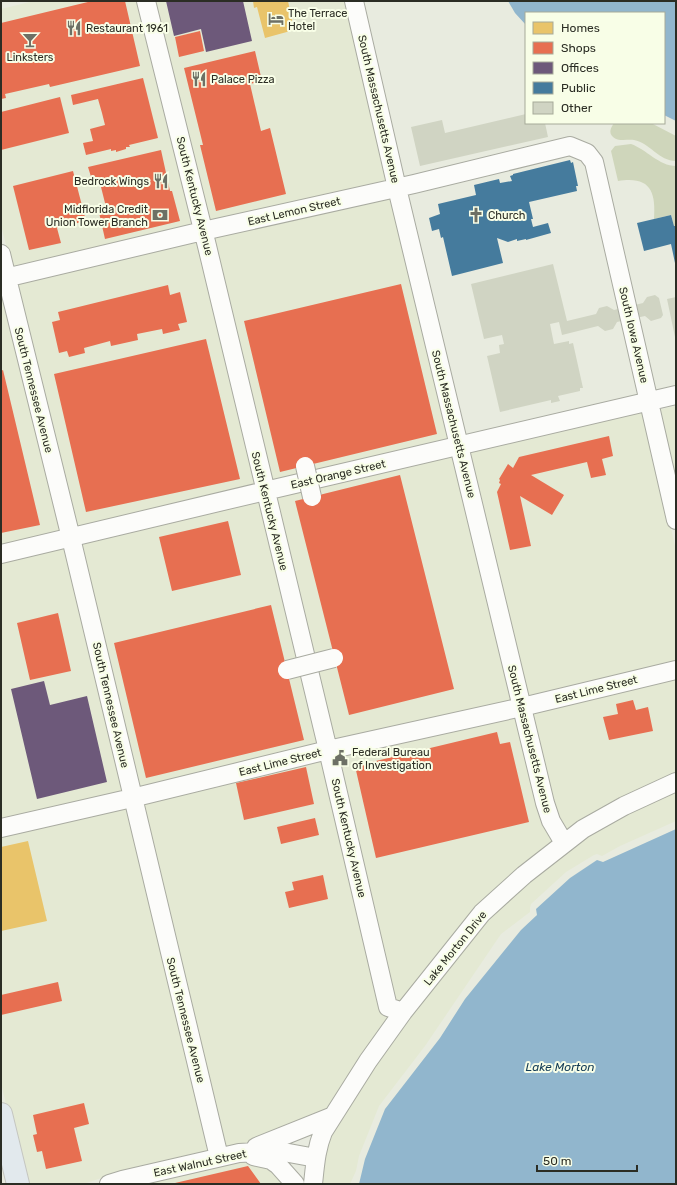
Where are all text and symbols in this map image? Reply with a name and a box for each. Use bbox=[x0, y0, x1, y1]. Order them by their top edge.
place label: The Terrace Hotel bbox=[288, 7, 347, 33]
hotel icon: The Terrace Hotel bbox=[267, 10, 285, 28]
legend bbox=[525, 12, 665, 124]
restaurant icon: Restaurant 1961 bbox=[65, 19, 83, 37]
text: Homes bbox=[561, 21, 600, 35]
place label: Restaurant 1961 bbox=[86, 22, 168, 35]
bar icon: Linksters bbox=[21, 31, 39, 49]
street label: South Massachusetts Avenue bbox=[355, 34, 402, 185]
text: Shops bbox=[561, 41, 596, 55]
place label: Linksters bbox=[7, 51, 54, 64]
text: Offices bbox=[561, 61, 599, 75]
restaurant icon: Palace Pizza bbox=[190, 70, 208, 88]
place label: Palace Pizza bbox=[211, 73, 275, 86]
text: Public bbox=[561, 81, 596, 95]
text: Other bbox=[561, 101, 593, 115]
street label: South Kentucky Avenue bbox=[173, 135, 216, 257]
restaurant icon: Bedrock Wings bbox=[152, 172, 170, 190]
place label: Bedrock Wings bbox=[74, 175, 149, 188]
street label: East Lemon Street bbox=[246, 194, 342, 228]
place label: Midflorida Credit Union Tower Branch bbox=[46, 203, 149, 229]
bank icon: Midflorida Credit Union Tower Branch bbox=[151, 206, 169, 224]
church icon: Church bbox=[467, 206, 485, 224]
place label: Church bbox=[488, 209, 526, 222]
street label: South Iowa Avenue bbox=[616, 286, 651, 384]
street label: South Tennessee Avenue bbox=[12, 326, 55, 454]
street label: South Massachusetts Avenue bbox=[429, 349, 478, 499]
street label: South Kentucky Avenue bbox=[248, 450, 291, 572]
street label: East Orange Street bbox=[289, 457, 387, 492]
street label: South Tennessee Avenue bbox=[90, 641, 131, 769]
street label: South Massachusetts Avenue bbox=[505, 664, 554, 814]
street label: East Lime Street bbox=[553, 673, 639, 706]
street label: East Lime Street bbox=[237, 746, 323, 779]
place label: Federal Bureau of Investigation bbox=[352, 746, 432, 772]
public building icon: Federal Bureau of Investigation bbox=[331, 749, 349, 767]
street label: South Kentucky Avenue bbox=[328, 777, 369, 899]
street label: Lake Morton Drive bbox=[421, 908, 489, 988]
street label: South Tennessee Avenue bbox=[164, 956, 207, 1084]
water label: Lake Morton bbox=[525, 1060, 595, 1074]
street label: East Walnut Street bbox=[153, 1147, 248, 1180]
scale bar bbox=[537, 1147, 637, 1173]
text: 50 m bbox=[543, 1154, 571, 1168]

